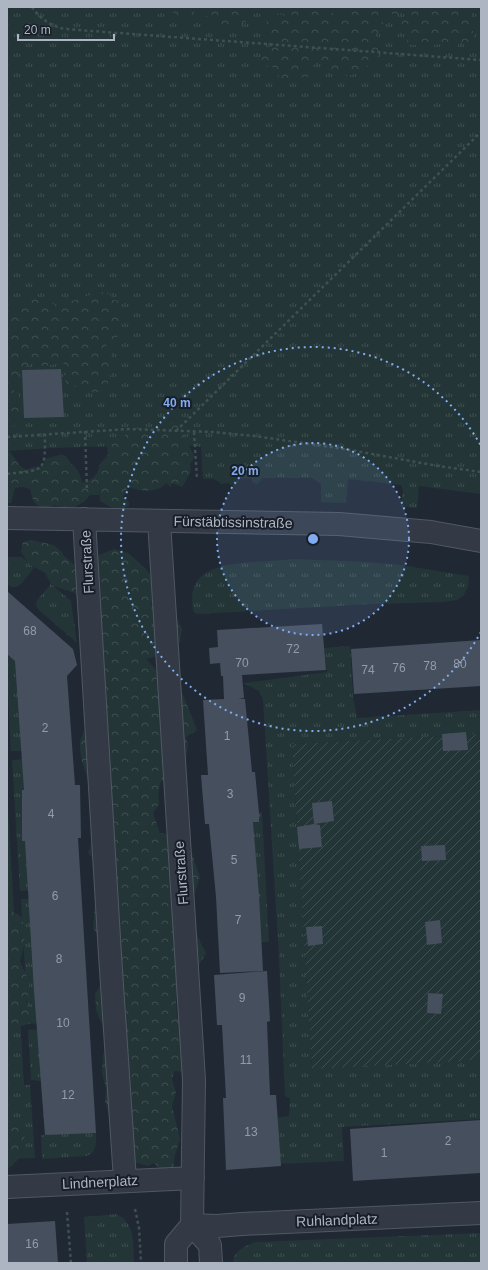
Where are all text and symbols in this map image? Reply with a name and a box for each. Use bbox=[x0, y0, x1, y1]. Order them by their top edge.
scale bar bbox=[18, 16, 114, 42]
text: 20 m bbox=[24, 23, 51, 37]
text: 40 m bbox=[163, 396, 191, 410]
text: 20 m bbox=[231, 464, 259, 478]
street label: Fürstäbtissinstraße bbox=[173, 513, 293, 531]
street label: Flurstraße bbox=[77, 530, 97, 594]
centre of rings bbox=[306, 532, 320, 546]
house number: 68 bbox=[23, 624, 37, 638]
house number: 72 bbox=[286, 642, 300, 656]
house number: 70 bbox=[235, 656, 249, 670]
house number: 80 bbox=[453, 657, 467, 671]
house number: 78 bbox=[423, 659, 437, 673]
house number: 76 bbox=[392, 661, 406, 675]
house number: 74 bbox=[361, 663, 375, 677]
house number: 2 bbox=[42, 721, 49, 735]
house number: 1 bbox=[224, 729, 231, 743]
house number: 3 bbox=[227, 787, 234, 801]
house number: 4 bbox=[48, 807, 55, 821]
street label: Flurstraße bbox=[171, 840, 191, 905]
house number: 5 bbox=[231, 853, 238, 867]
house number: 6 bbox=[52, 889, 59, 903]
house number: 7 bbox=[235, 913, 242, 927]
house number: 8 bbox=[56, 952, 63, 966]
house number: 9 bbox=[239, 991, 246, 1005]
house number: 10 bbox=[56, 1016, 70, 1030]
house number: 11 bbox=[240, 1053, 253, 1067]
house number: 12 bbox=[61, 1088, 75, 1102]
house number: 13 bbox=[244, 1125, 258, 1139]
house number: 2 bbox=[445, 1134, 452, 1148]
house number: 1 bbox=[381, 1146, 388, 1160]
street label: Lindnerplatz bbox=[61, 1172, 139, 1192]
street label: Ruhlandplatz bbox=[296, 1211, 378, 1229]
house number: 16 bbox=[25, 1237, 39, 1251]

